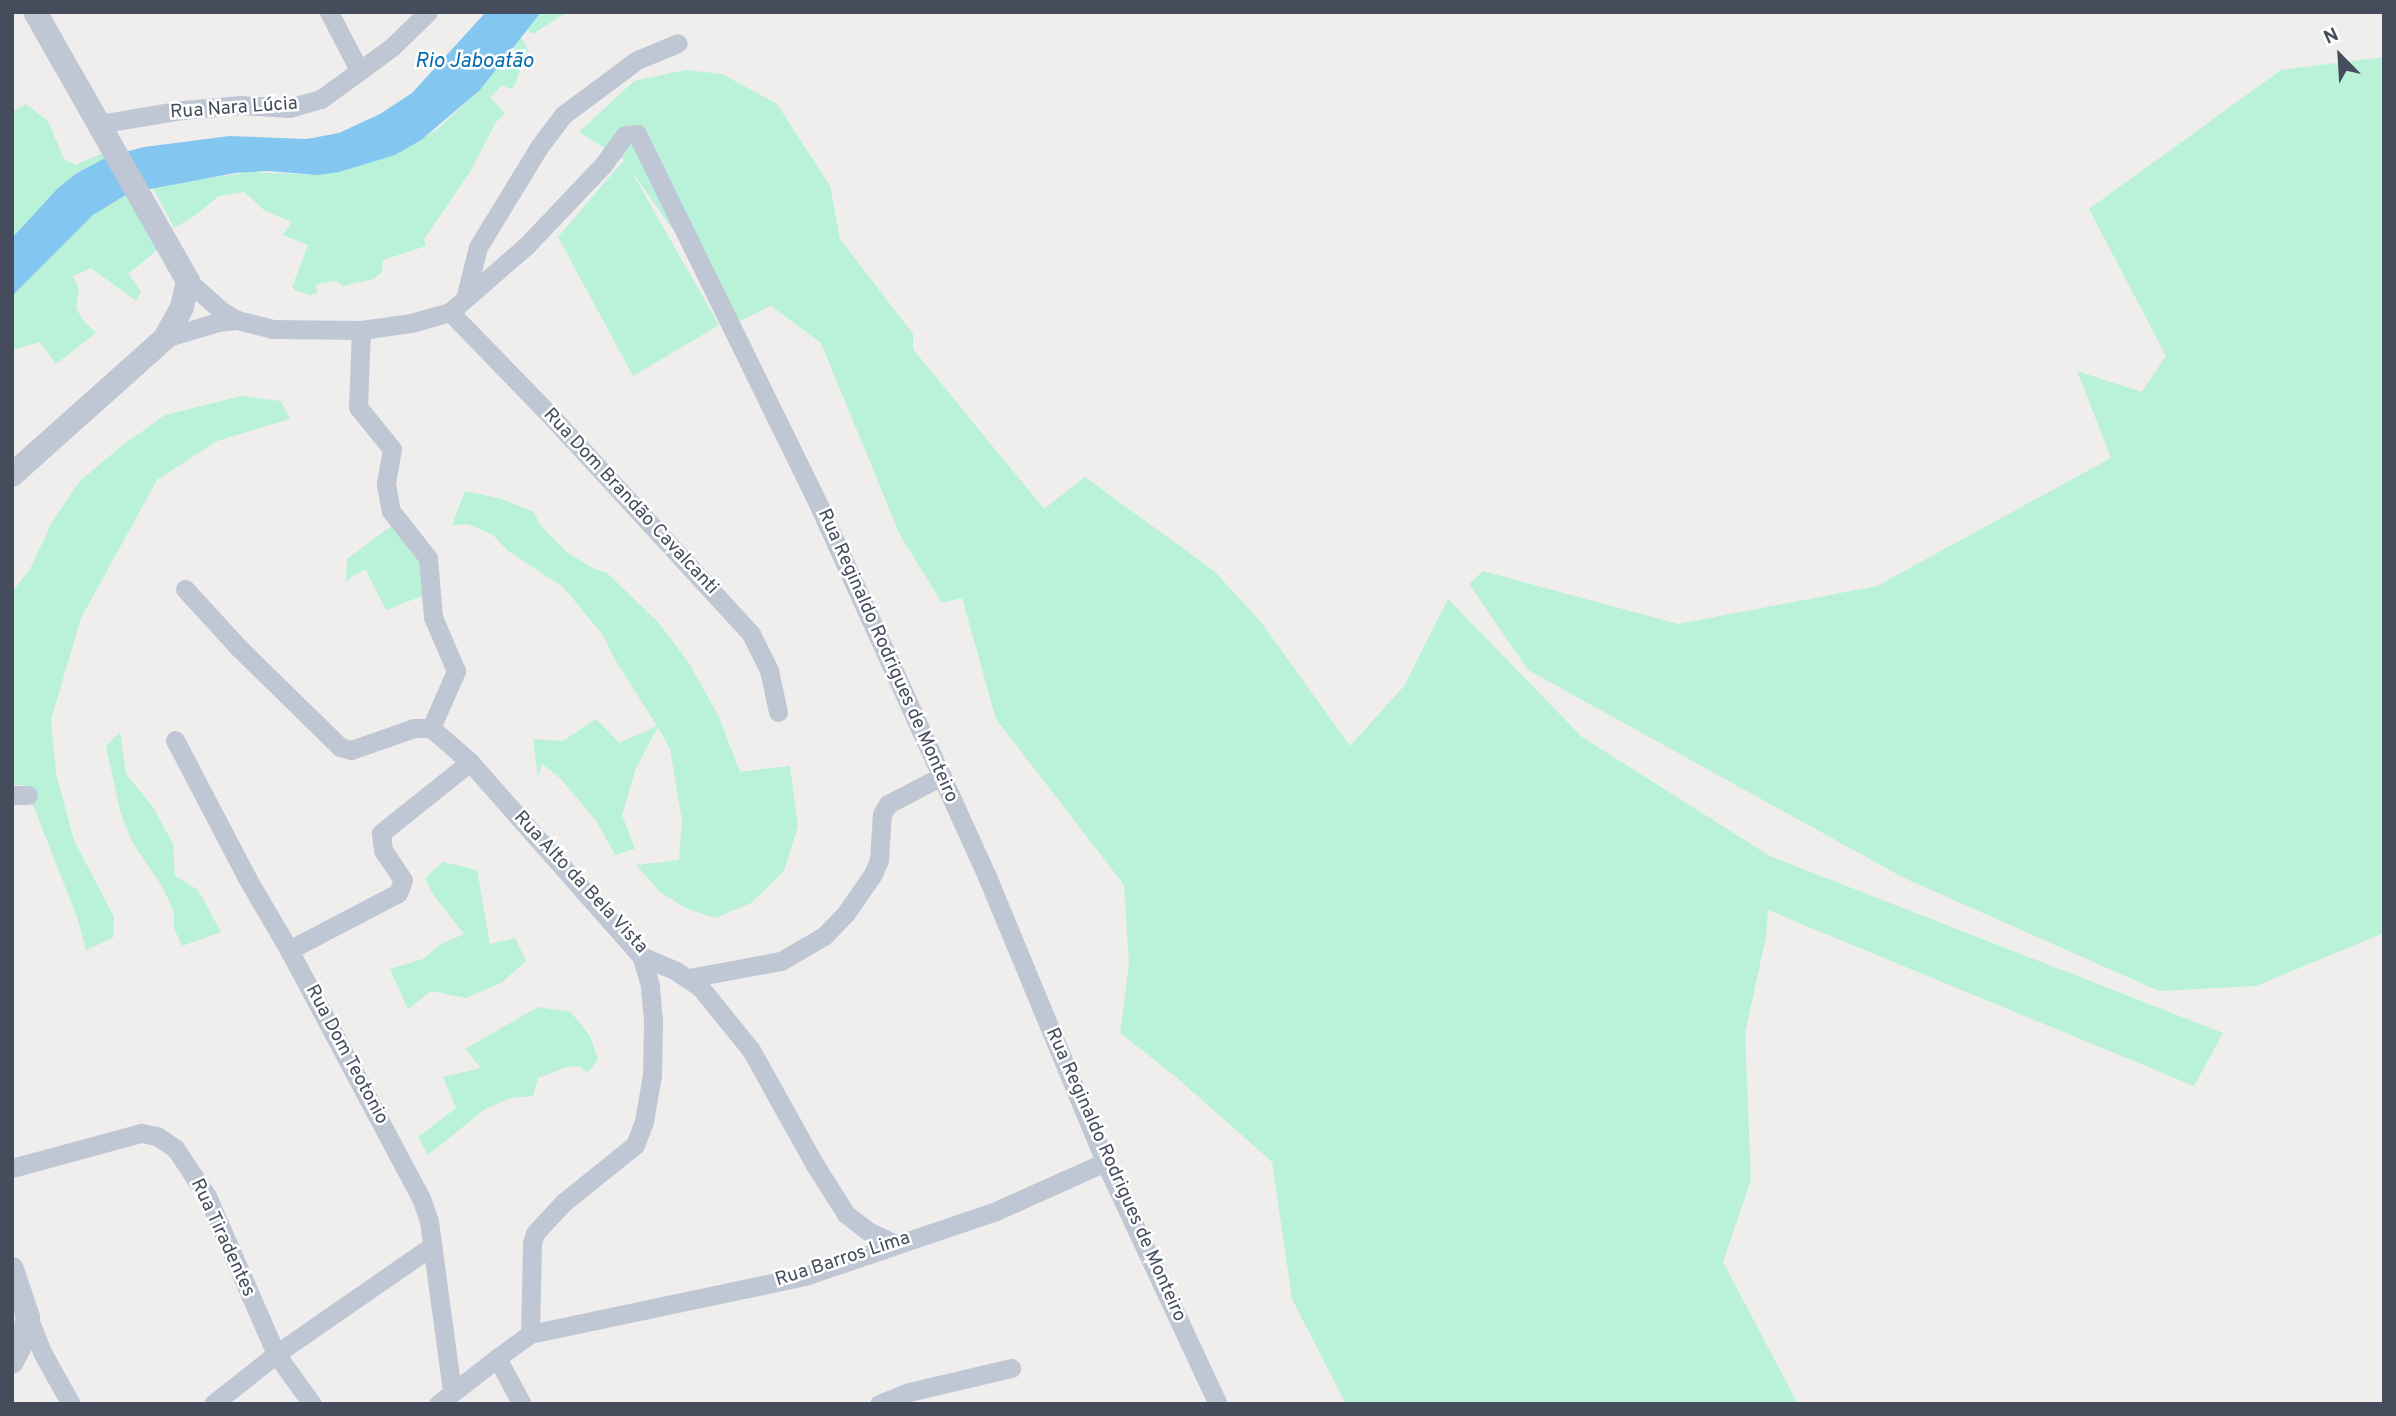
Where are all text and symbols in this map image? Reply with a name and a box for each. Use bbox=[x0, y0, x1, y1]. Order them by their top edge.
north arrow bbox=[2305, 21, 2375, 91]
text: N bbox=[2320, 23, 2343, 51]
water label: Rio Jaboatão bbox=[415, 49, 533, 75]
street label: Rua Nara Lúcia bbox=[169, 93, 299, 125]
street label: Rua Dom Brandão Cavalcanti bbox=[538, 404, 722, 600]
street label: Rua Reginaldo Rodrigues de Monteiro bbox=[812, 506, 962, 806]
street label: Rua Alto da Bela Vista bbox=[508, 807, 652, 959]
street label: Rua Dom Teotonio bbox=[299, 981, 393, 1129]
street label: Rua Reginaldo Rodrigues de Monteiro bbox=[1040, 1025, 1190, 1325]
street label: Rua Tiradentes bbox=[185, 1175, 259, 1301]
street label: Rua Barros Lima bbox=[773, 1228, 913, 1292]

